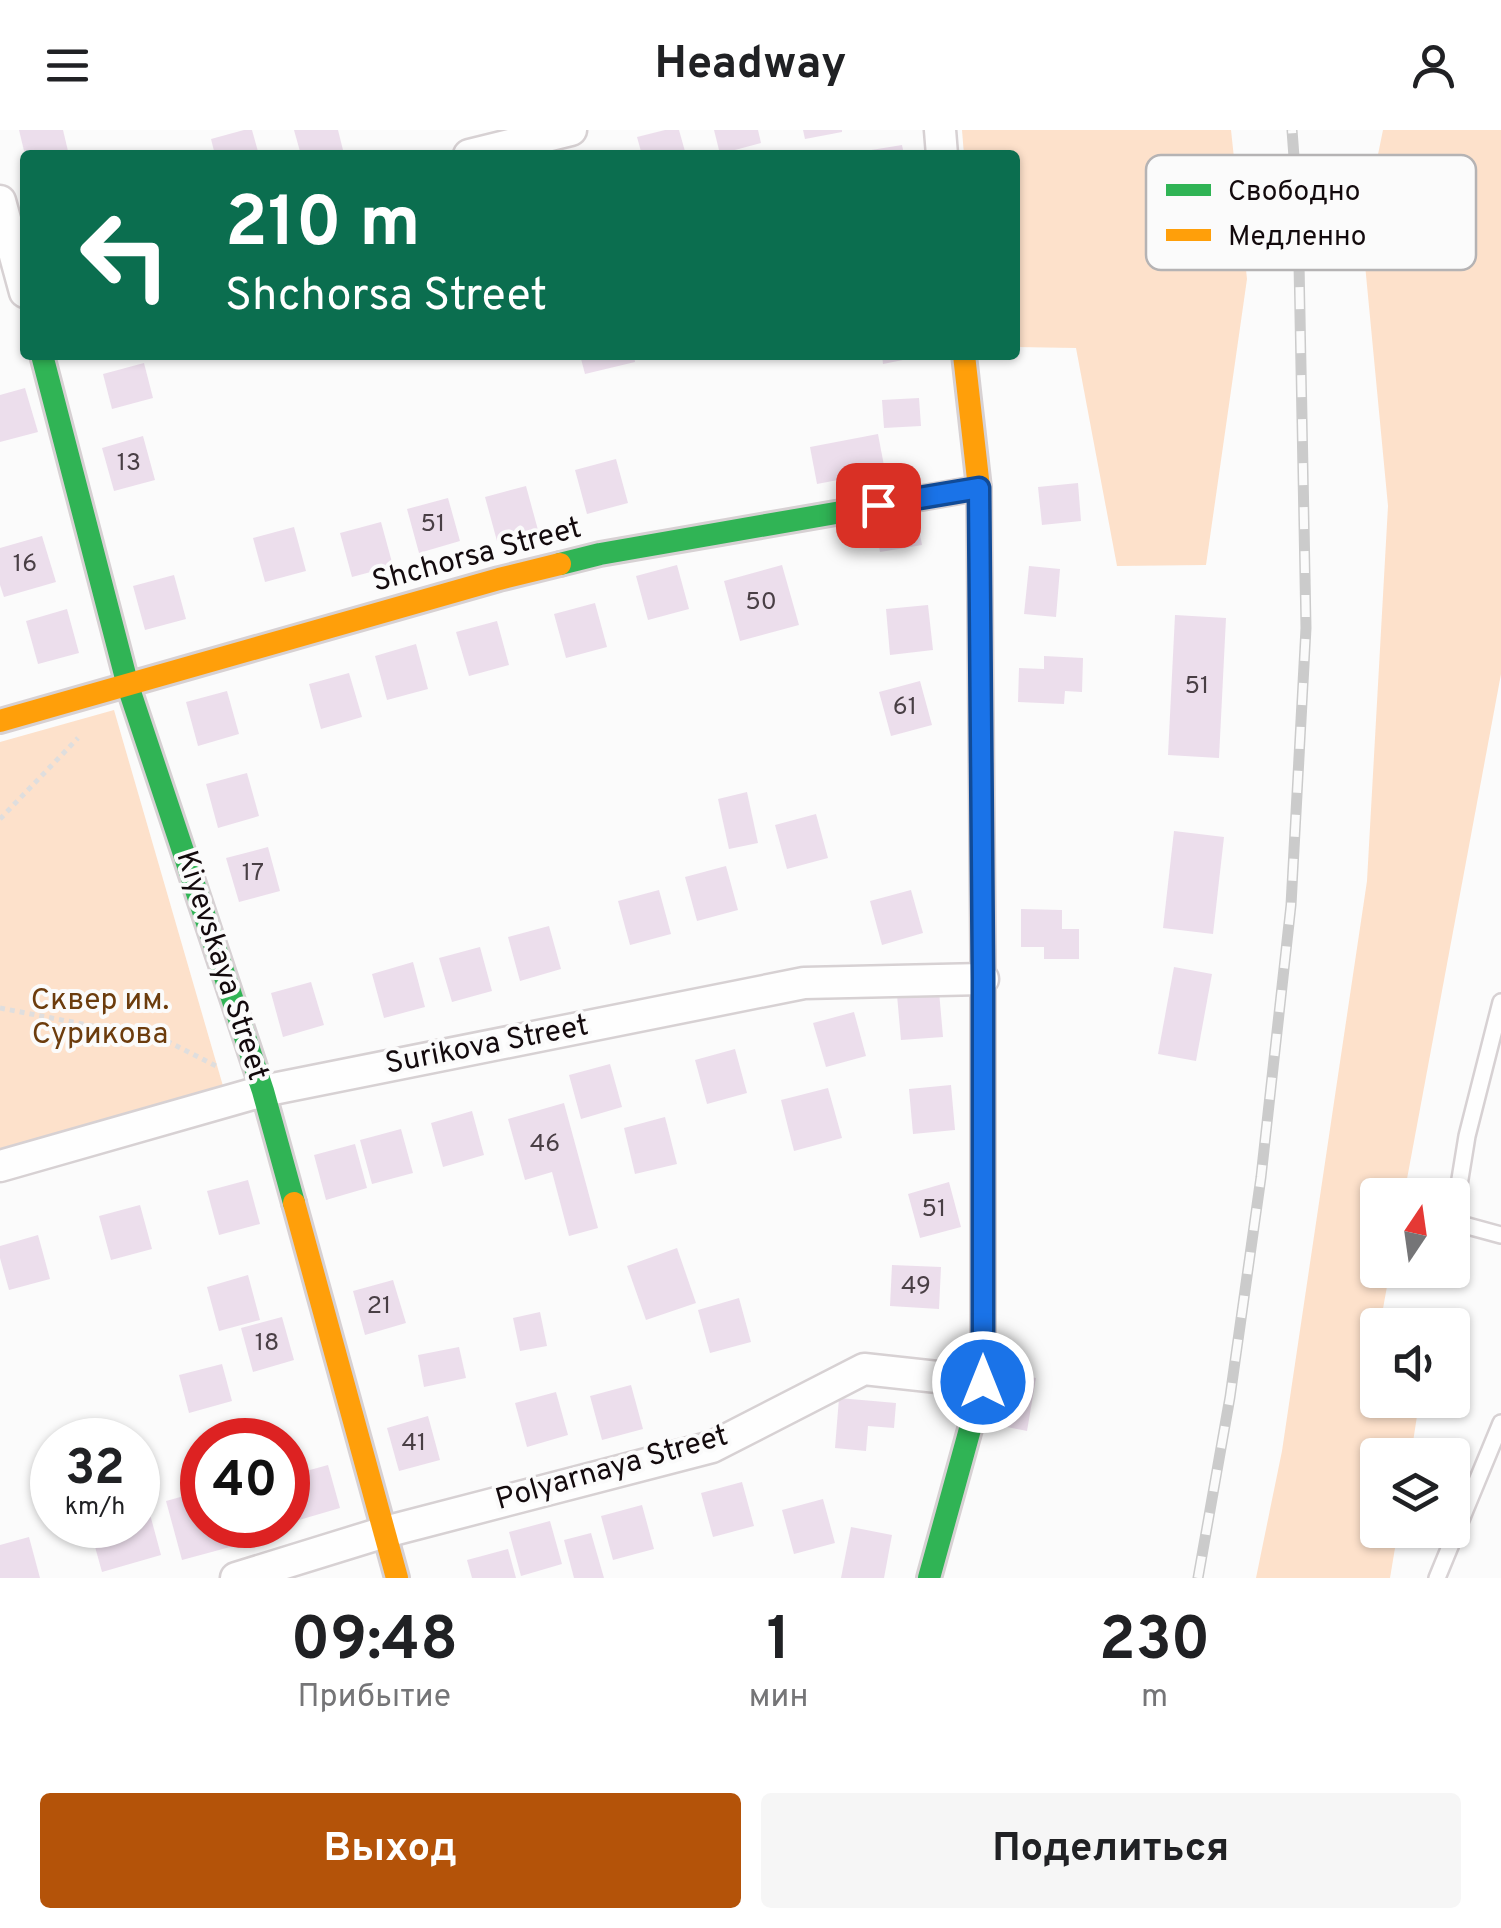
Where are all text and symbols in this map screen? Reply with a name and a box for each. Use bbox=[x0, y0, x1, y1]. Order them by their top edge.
text: Headway bbox=[654, 37, 847, 94]
icon: menu bbox=[40, 38, 95, 93]
icon: person bbox=[1406, 38, 1461, 93]
legend bbox=[1146, 155, 1476, 270]
text: Свободно bbox=[1228, 175, 1360, 211]
text: 210 m bbox=[225, 182, 421, 271]
icon: left bbox=[60, 190, 190, 320]
text: Медленно bbox=[1228, 220, 1366, 256]
text: Shchorsa Street bbox=[225, 269, 547, 326]
house number: 13 bbox=[117, 448, 141, 480]
pin bbox=[836, 463, 921, 548]
icon: arrive bbox=[851, 478, 906, 533]
house number: 51 bbox=[421, 509, 445, 541]
street label: Shchorsa Street bbox=[368, 510, 586, 602]
house number: 16 bbox=[13, 549, 37, 581]
house number: 50 bbox=[745, 587, 777, 619]
house number: 51 bbox=[1185, 671, 1209, 703]
house number: 61 bbox=[893, 692, 917, 724]
street label: Kiyevskaya Street bbox=[166, 847, 276, 1085]
house number: 17 bbox=[242, 858, 264, 890]
park label: Сквер им. Сурикова bbox=[31, 983, 169, 1054]
street label: Surikova Street bbox=[382, 1008, 592, 1084]
house number: 46 bbox=[530, 1129, 560, 1161]
north arrow bbox=[1360, 1178, 1470, 1288]
map controls bbox=[1360, 1178, 1470, 1548]
house number: 51 bbox=[922, 1194, 946, 1226]
house number: 49 bbox=[901, 1271, 931, 1303]
house number: 21 bbox=[367, 1291, 391, 1323]
button: sound bbox=[1360, 1308, 1470, 1418]
house number: 18 bbox=[255, 1328, 279, 1360]
position arrow bbox=[931, 1330, 1035, 1434]
speed limit sign: 40 bbox=[180, 1418, 310, 1548]
street label: Polyarnaya Street bbox=[492, 1418, 732, 1520]
house number: 41 bbox=[402, 1428, 426, 1460]
button: layers bbox=[1360, 1438, 1470, 1548]
text: 32 bbox=[65, 1439, 125, 1502]
text: km/h bbox=[65, 1492, 125, 1524]
text: 09:48 bbox=[291, 1605, 458, 1681]
text: 1 bbox=[767, 1605, 791, 1681]
text: 230 bbox=[1099, 1605, 1210, 1681]
text: Прибытие bbox=[298, 1678, 451, 1718]
text: мин bbox=[749, 1678, 808, 1718]
text: m bbox=[1141, 1678, 1168, 1718]
button: Выход bbox=[40, 1793, 741, 1908]
button: Поделиться bbox=[761, 1793, 1461, 1908]

